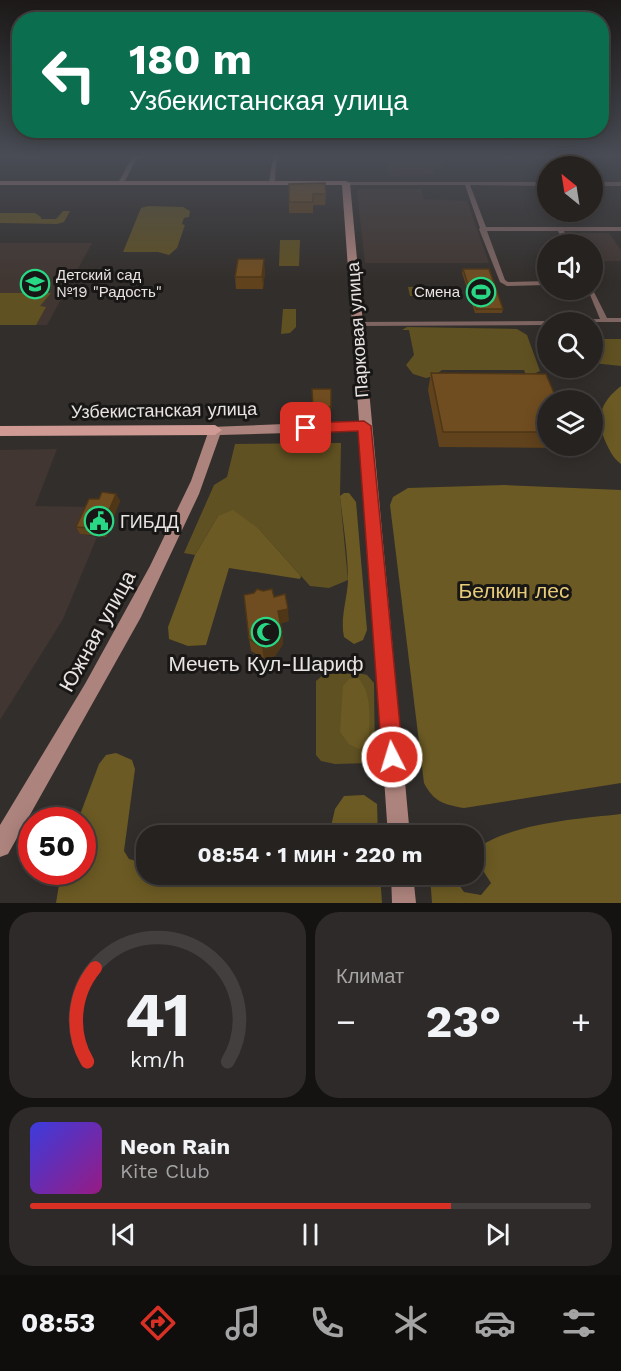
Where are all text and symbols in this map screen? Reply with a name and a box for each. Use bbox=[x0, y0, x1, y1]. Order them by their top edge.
text: 180 m bbox=[129, 35, 252, 84]
icon: left bbox=[30, 36, 108, 114]
text: Узбекистанская улица bbox=[129, 85, 408, 117]
north arrow bbox=[537, 156, 603, 222]
map controls bbox=[537, 156, 603, 456]
button: sound bbox=[537, 234, 603, 300]
street label: Парковая улица bbox=[342, 261, 372, 398]
place label: Детский сад №19 "Радость" bbox=[56, 266, 162, 301]
school or university icon: Детский сад №19 "Радость" bbox=[19, 268, 51, 300]
sports icon: Смена bbox=[465, 276, 497, 308]
place label: Смена bbox=[414, 283, 461, 301]
button: search bbox=[537, 312, 603, 378]
button: layers bbox=[537, 390, 603, 456]
street label: Узбекистанская улица bbox=[71, 398, 258, 422]
pin bbox=[280, 402, 331, 453]
icon: arrive bbox=[289, 411, 322, 444]
public building icon: ГИБДД bbox=[83, 505, 115, 537]
place label: ГИБДД bbox=[120, 511, 179, 532]
street label: Южная улица bbox=[53, 566, 141, 696]
park label: Белкин лес bbox=[458, 578, 570, 603]
mosque icon: Мечеть Кул-Шариф bbox=[250, 616, 282, 648]
place label: Мечеть Кул-Шариф bbox=[168, 651, 364, 676]
position arrow bbox=[360, 725, 424, 789]
speed limit sign: 50 bbox=[18, 807, 96, 885]
text: 08:54 · 1 мин · 220 m bbox=[198, 842, 422, 867]
text: Климат bbox=[336, 964, 404, 988]
text: 41 bbox=[125, 978, 190, 1051]
text: 23° bbox=[426, 995, 501, 1048]
text: − bbox=[336, 1002, 356, 1041]
text: + bbox=[571, 1002, 591, 1041]
text: km/h bbox=[130, 1047, 185, 1072]
text: Neon Rain bbox=[120, 1134, 230, 1159]
text: Kite Club bbox=[120, 1159, 210, 1183]
icon: previous bbox=[107, 1218, 140, 1251]
icon: pause bbox=[294, 1218, 327, 1251]
icon: next bbox=[481, 1218, 514, 1251]
icon: directions bbox=[137, 1302, 179, 1344]
icon: music bbox=[222, 1302, 264, 1344]
icon: phone bbox=[306, 1302, 348, 1344]
icon: climate bbox=[390, 1302, 432, 1344]
icon: car bbox=[474, 1302, 516, 1344]
icon: filters bbox=[558, 1302, 600, 1344]
text: 08:53 bbox=[21, 1307, 95, 1339]

